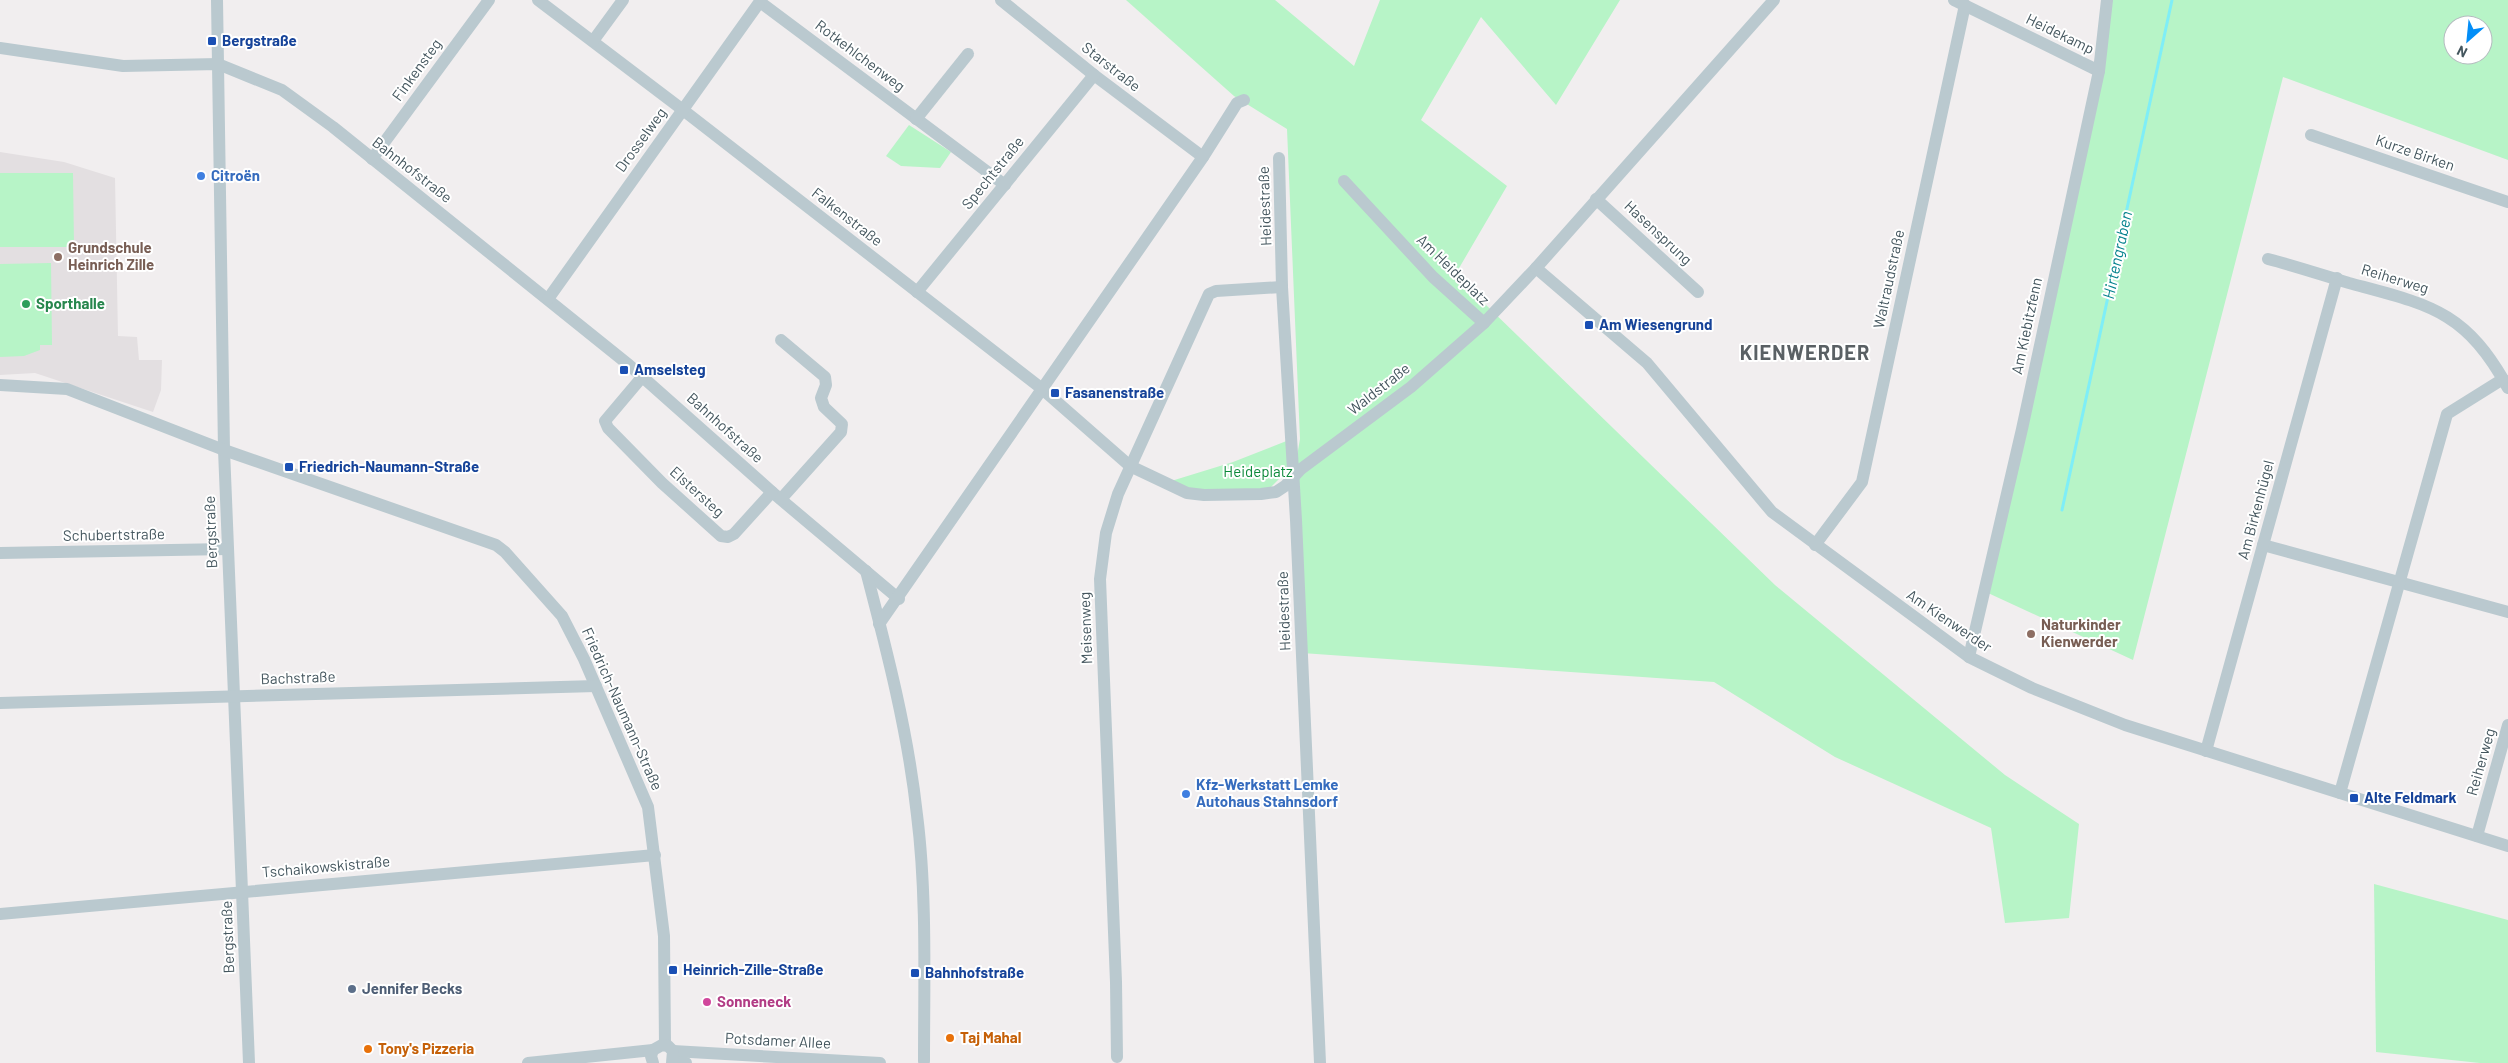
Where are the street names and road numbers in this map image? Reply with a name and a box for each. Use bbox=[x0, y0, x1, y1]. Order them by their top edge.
street label: Heidekamp bbox=[2023, 9, 2097, 57]
street label: Rotkehlchenweg bbox=[812, 16, 909, 95]
street label: Finkensteg bbox=[388, 35, 445, 104]
street label: Starstraße bbox=[1079, 38, 1145, 95]
street label: Drosselweg bbox=[611, 104, 670, 175]
street label: Kurze Birken bbox=[2373, 130, 2457, 174]
street label: Bahnhofstraße bbox=[369, 132, 456, 206]
street label: Spechtstraße bbox=[957, 132, 1027, 212]
street label: Heidestraße bbox=[1254, 166, 1274, 246]
street label: Falkenstraße bbox=[809, 183, 886, 249]
street label: Hasensprung bbox=[1621, 196, 1696, 268]
street label: Waltraudstraße bbox=[1869, 228, 1907, 330]
street label: Am Heideplatz bbox=[1414, 230, 1494, 309]
street label: Reiherweg bbox=[2359, 259, 2431, 297]
street label: Am Kiebitzfenn bbox=[2007, 276, 2045, 376]
street label: Waldstraße bbox=[1344, 358, 1413, 418]
street label: Bahnhofstraße bbox=[684, 388, 768, 466]
street label: Am Birkenhügel bbox=[2233, 458, 2277, 561]
street label: Elstersteg bbox=[667, 462, 729, 520]
street label: Bergstraße bbox=[200, 495, 220, 569]
street label: Schubertstraße bbox=[63, 524, 165, 544]
street label: Heidestraße bbox=[1273, 571, 1293, 651]
street label: Am Kienwerder bbox=[1903, 585, 1996, 656]
street label: Meisenweg bbox=[1075, 592, 1095, 664]
street label: Friedrich-Naumann-Straße bbox=[579, 624, 667, 793]
street label: Bachstraße bbox=[260, 667, 336, 687]
street label: Reiherweg bbox=[2462, 726, 2498, 798]
street label: Tschaikowskistraße bbox=[261, 851, 391, 881]
street label: Bergstraße bbox=[217, 900, 237, 974]
street label: Potsdamer Allee bbox=[725, 1028, 831, 1052]

